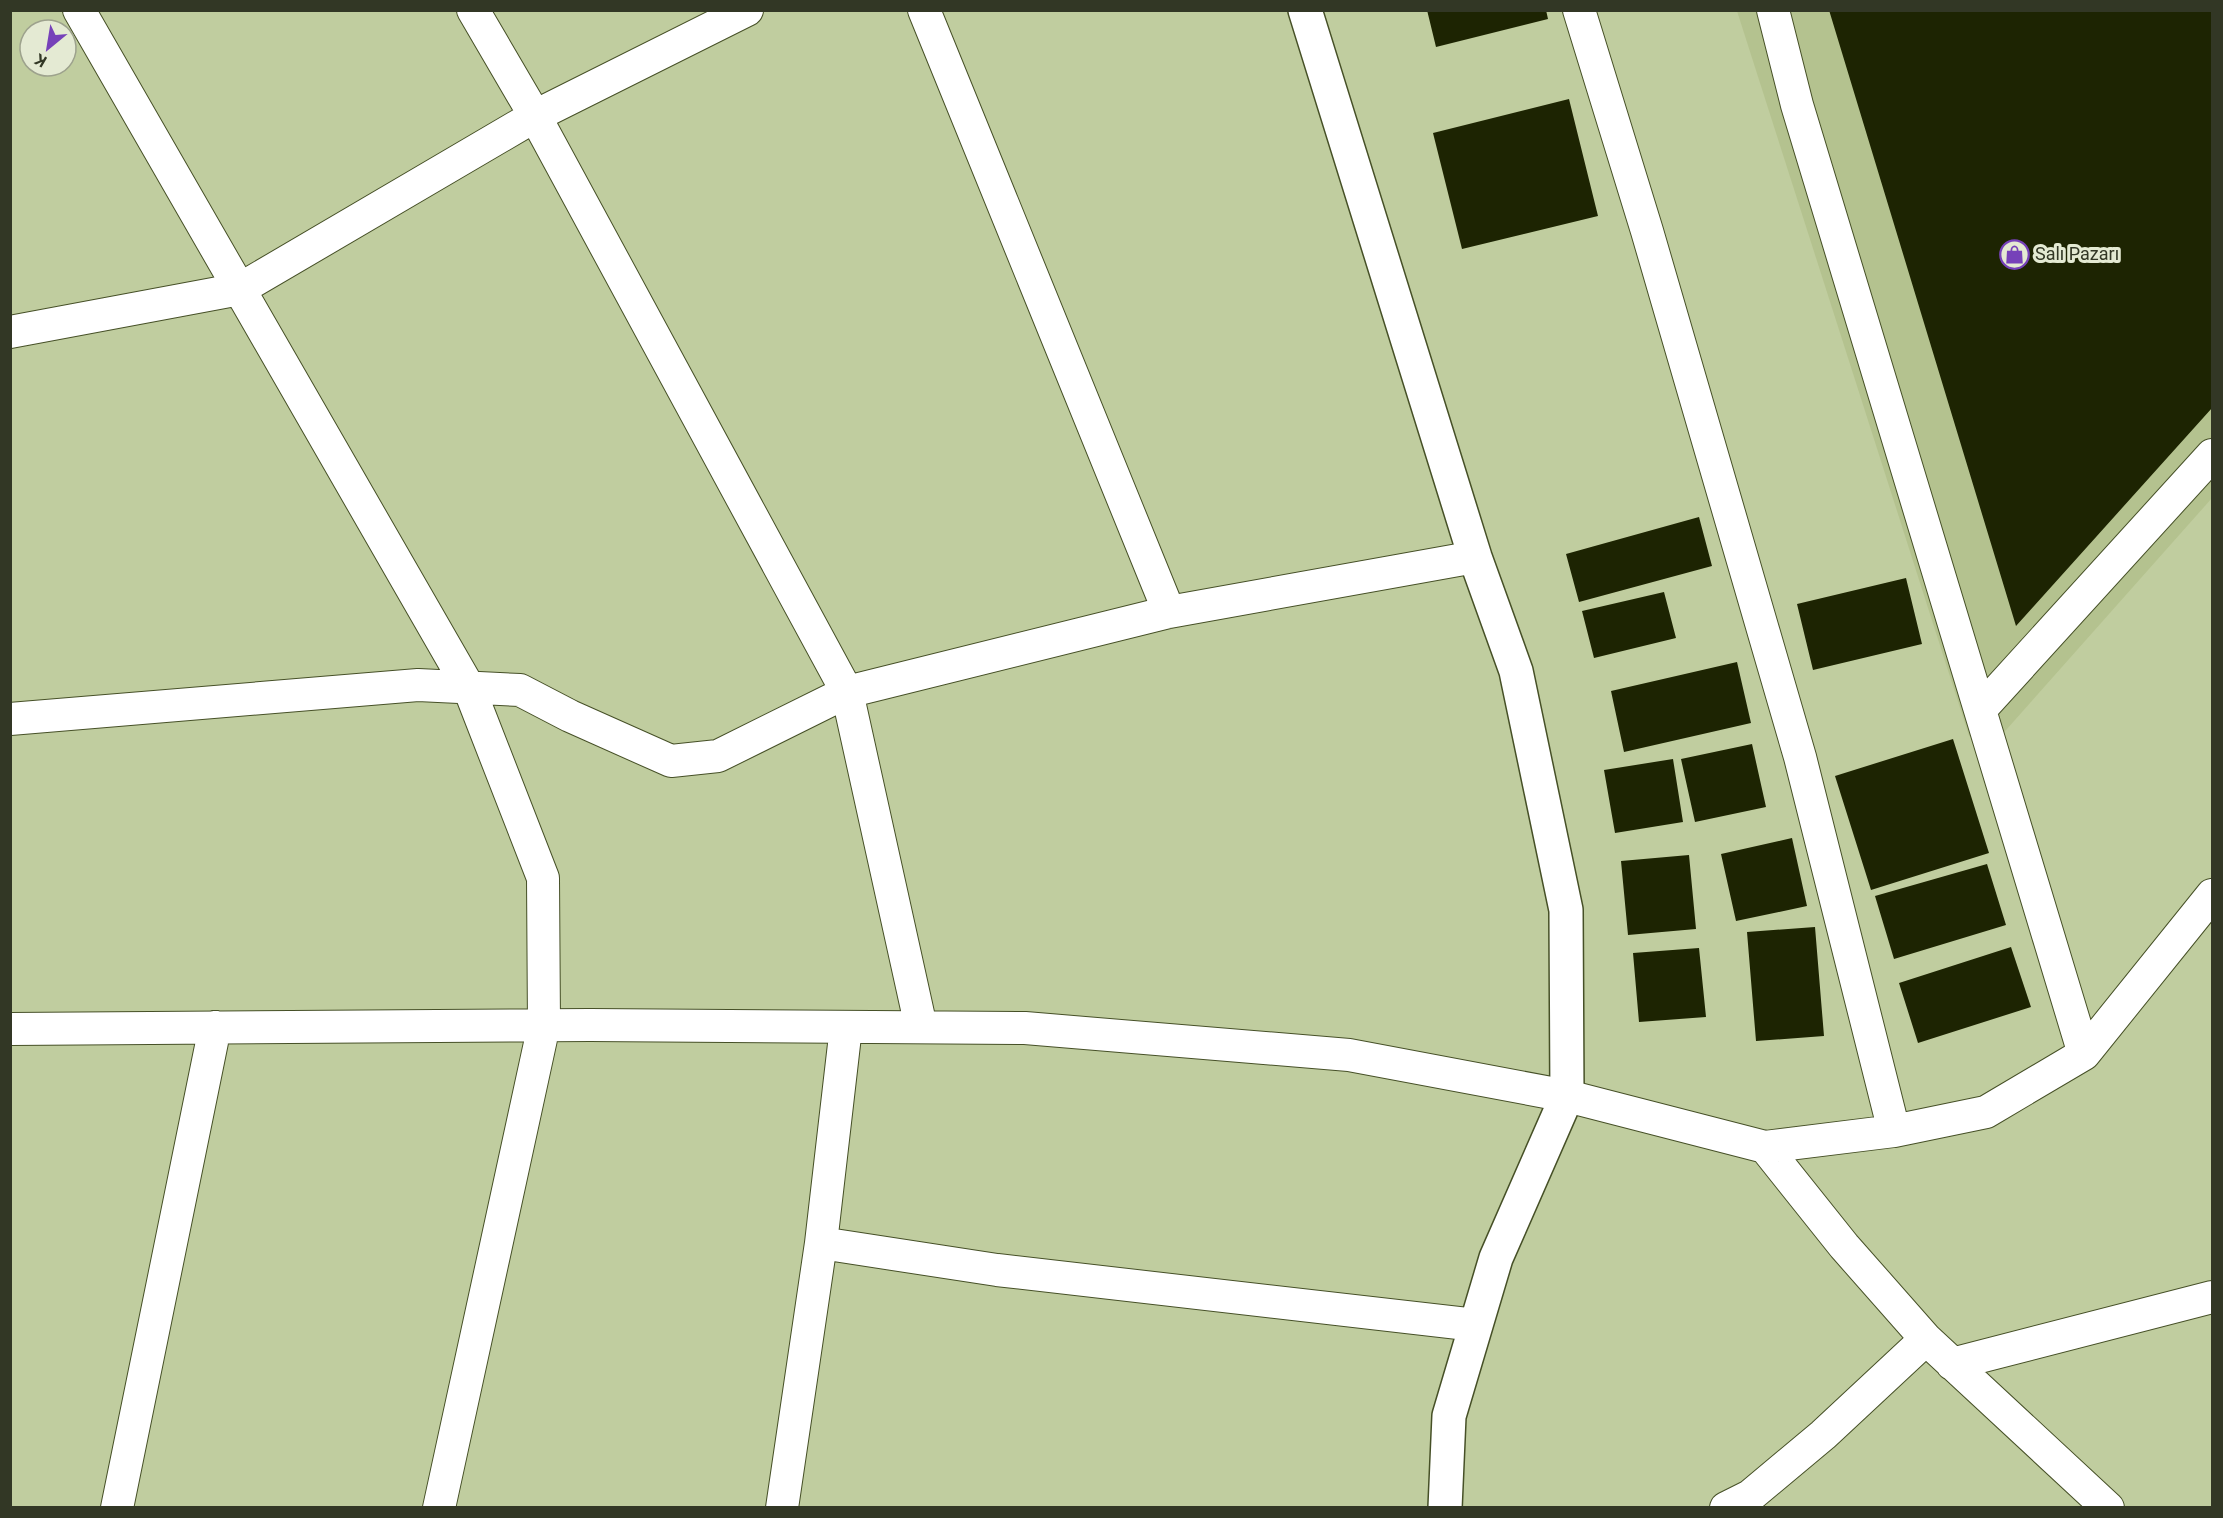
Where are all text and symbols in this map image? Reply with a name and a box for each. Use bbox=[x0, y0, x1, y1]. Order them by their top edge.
north arrow bbox=[18, 18, 78, 78]
text: K bbox=[31, 49, 50, 71]
shop icon: Salı Pazarı bbox=[1998, 238, 2030, 270]
place label: Salı Pazarı bbox=[2035, 243, 2119, 264]

